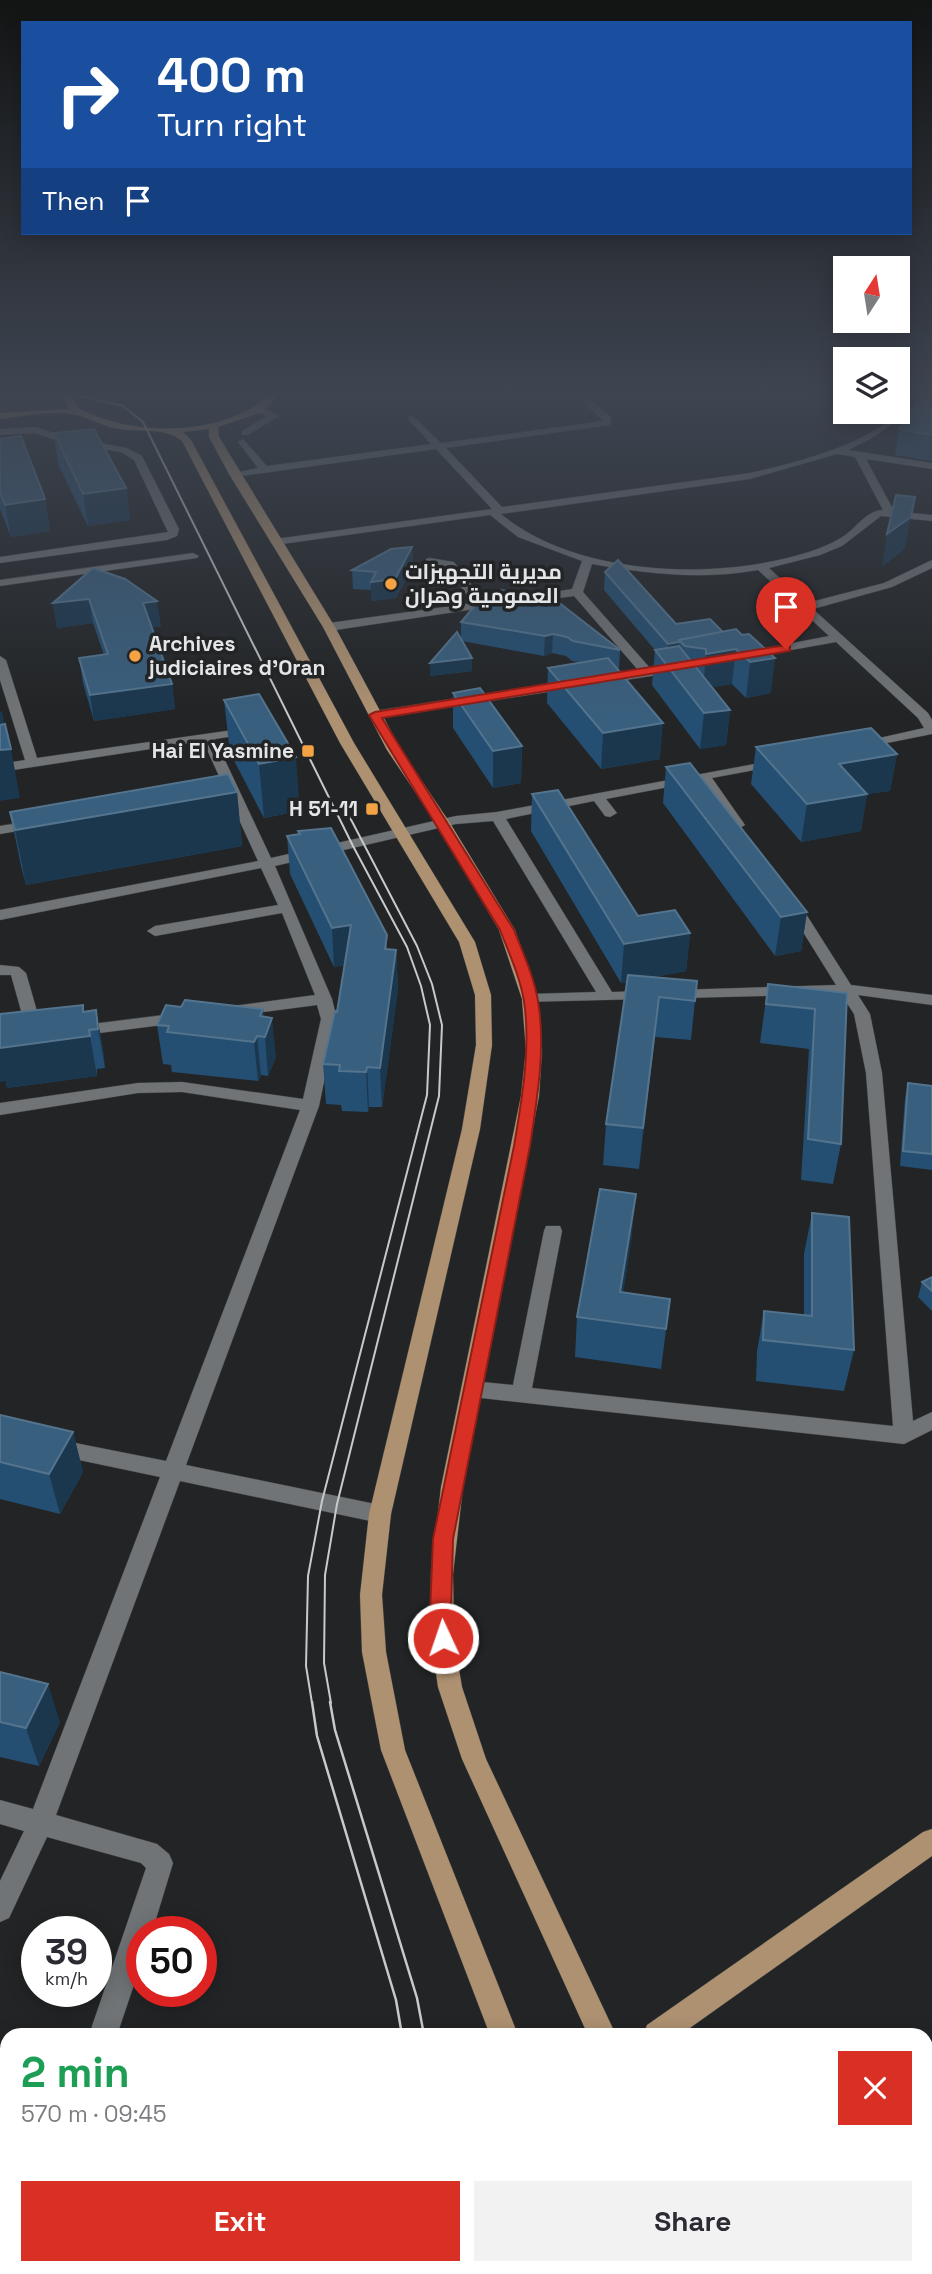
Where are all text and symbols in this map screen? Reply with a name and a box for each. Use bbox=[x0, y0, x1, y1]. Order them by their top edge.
text: 400 m bbox=[157, 44, 306, 106]
icon: right bbox=[42, 49, 133, 140]
text: Turn right bbox=[157, 105, 307, 145]
icon: arrive bbox=[119, 182, 157, 220]
text: Then bbox=[42, 184, 105, 218]
north arrow bbox=[833, 256, 910, 332]
map controls bbox=[833, 256, 910, 424]
button: layers bbox=[833, 347, 910, 424]
place label: مديرية التجهيزات العمومية وهران bbox=[405, 558, 562, 609]
marker: مديرية التجهيزات العمومية وهران bbox=[383, 576, 399, 592]
pin bbox=[756, 577, 816, 649]
icon: arrive bbox=[767, 588, 805, 626]
place label: Archives judiciaires d'Oran bbox=[148, 630, 325, 681]
marker: Archives judiciaires d'Oran bbox=[127, 648, 143, 664]
place label: Hai El Yasmine bbox=[152, 737, 294, 764]
marker: Hai El Yasmine bbox=[300, 743, 316, 759]
place label: H 51-11 bbox=[289, 795, 358, 822]
marker: H 51-11 bbox=[364, 801, 380, 817]
position arrow bbox=[406, 1601, 480, 1675]
speed limit sign: 50 bbox=[126, 1916, 217, 2007]
text: 39 bbox=[45, 1930, 88, 1974]
text: km/h bbox=[45, 1967, 88, 1990]
text: 2 min bbox=[21, 2046, 130, 2099]
button: close bbox=[838, 2051, 912, 2125]
text: 570 m · 09:45 bbox=[21, 2099, 167, 2129]
button: Exit bbox=[21, 2181, 460, 2261]
button: Share bbox=[474, 2181, 912, 2261]

